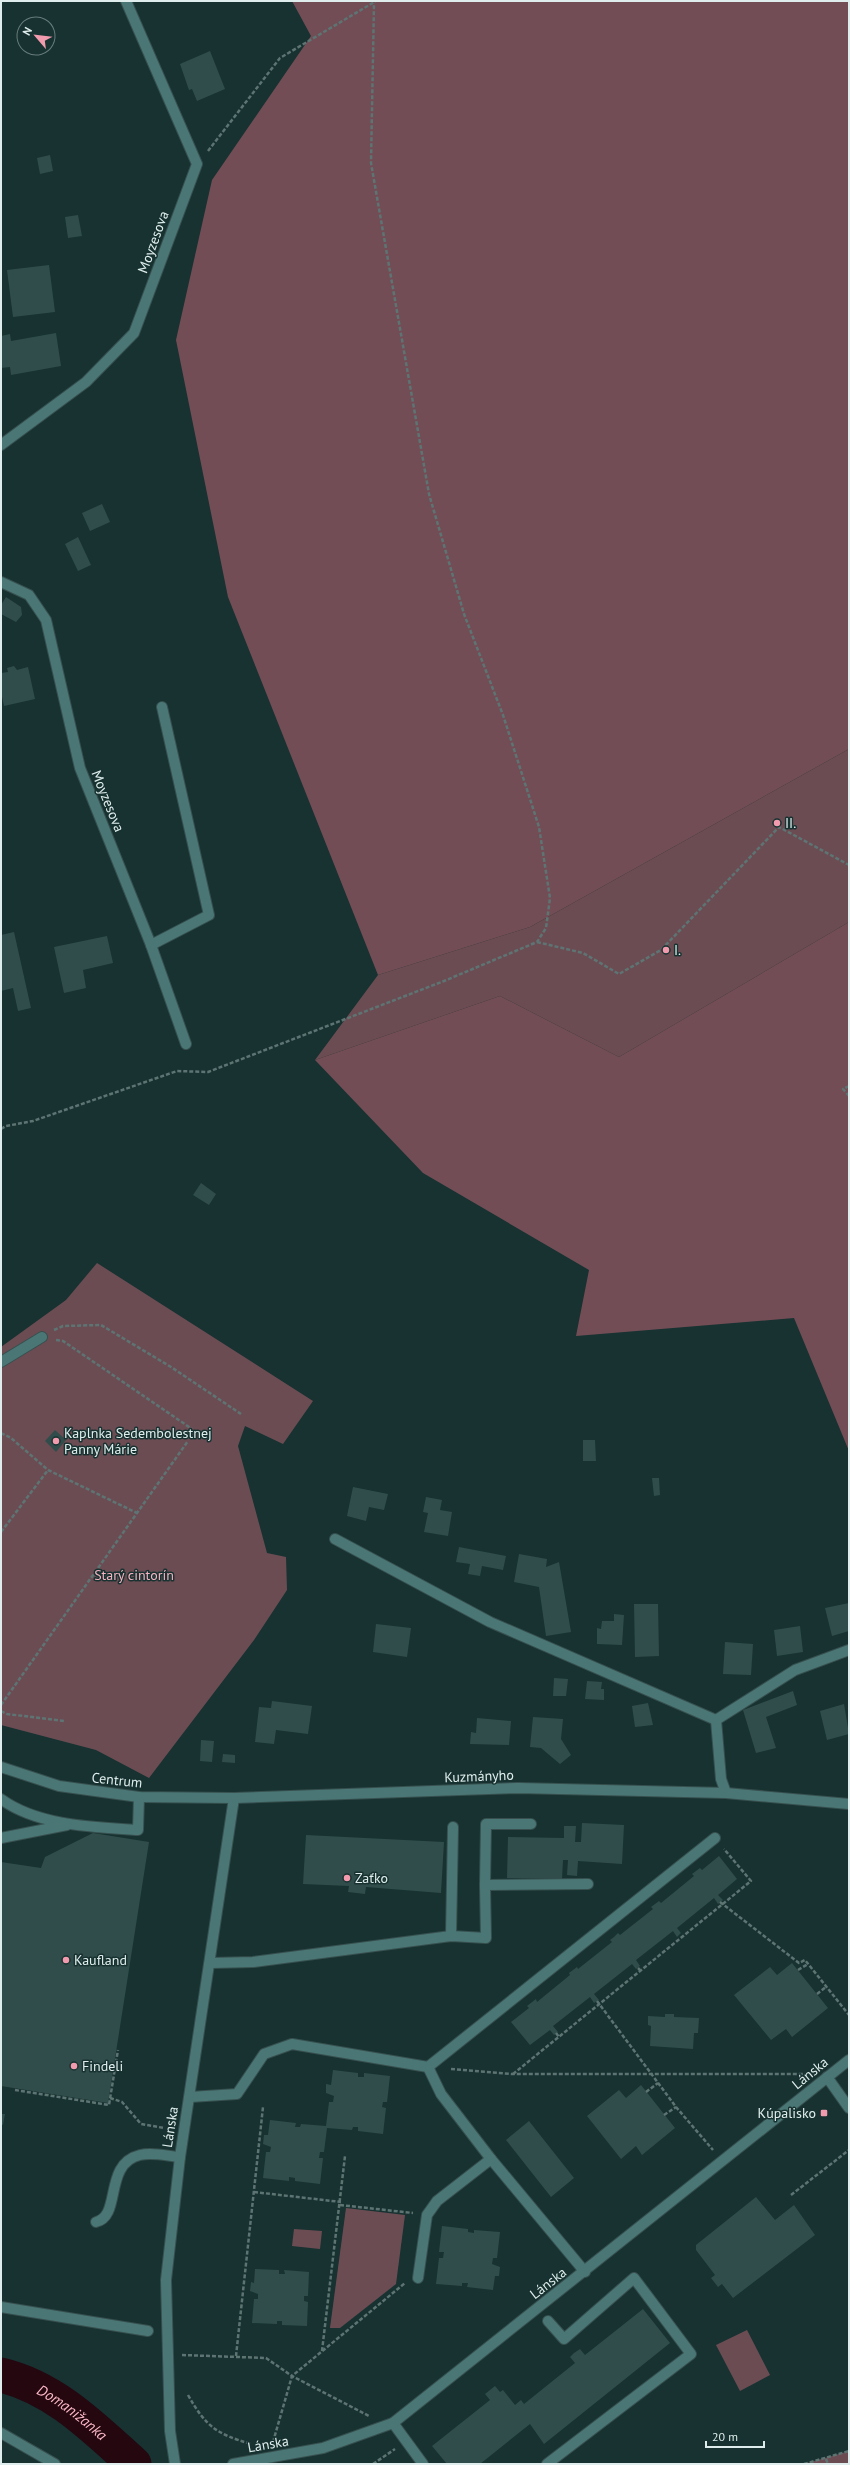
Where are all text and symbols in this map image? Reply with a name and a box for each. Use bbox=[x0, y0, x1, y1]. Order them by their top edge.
north arrow bbox=[16, 16, 56, 56]
text: N bbox=[19, 25, 35, 38]
street label: Moyzesova bbox=[133, 208, 173, 276]
street label: Moyzesova bbox=[88, 768, 129, 834]
place label: II. bbox=[785, 814, 796, 832]
marker: II. bbox=[772, 818, 782, 828]
place label: I. bbox=[674, 941, 681, 959]
marker: I. bbox=[661, 945, 671, 955]
place label: Kaplnka Sedembolestnej Panny Márie bbox=[64, 1424, 212, 1458]
marker: Kaplnka Sedembolestnej Panny Márie bbox=[51, 1436, 61, 1446]
park label: Starý cintorín bbox=[94, 1566, 174, 1584]
street label: Kuzmányho bbox=[444, 1766, 514, 1786]
street label: Centrum bbox=[91, 1768, 143, 1792]
place label: Zaťko bbox=[355, 1869, 388, 1887]
marker: Zaťko bbox=[342, 1873, 352, 1883]
place label: Kaufland bbox=[74, 1951, 127, 1969]
marker: Kaufland bbox=[61, 1955, 71, 1965]
street label: Lánska bbox=[788, 2053, 832, 2093]
place label: Findeli bbox=[82, 2057, 123, 2075]
marker: Findeli bbox=[69, 2061, 79, 2071]
place label: Kúpalisko bbox=[758, 2104, 816, 2122]
street label: Lánska bbox=[158, 2105, 182, 2149]
marker: Kúpalisko bbox=[819, 2108, 829, 2118]
street label: Lánska bbox=[526, 2263, 570, 2303]
water label: Domanižanka bbox=[34, 2380, 112, 2445]
scale bar bbox=[706, 2423, 764, 2449]
text: 20 m bbox=[712, 2429, 738, 2444]
street label: Lánska bbox=[246, 2432, 290, 2456]

